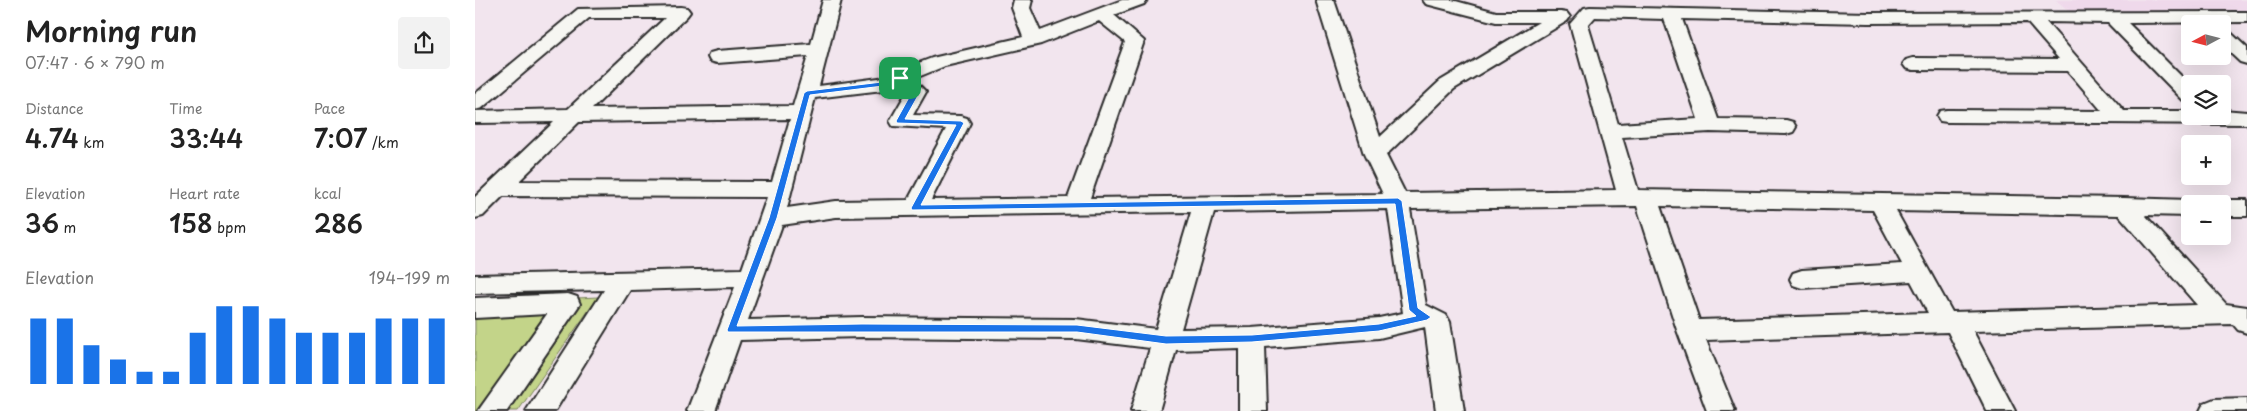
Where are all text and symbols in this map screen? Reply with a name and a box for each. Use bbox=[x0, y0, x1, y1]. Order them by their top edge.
text: Morning run bbox=[25, 9, 197, 52]
north arrow bbox=[2181, 15, 2231, 65]
map controls bbox=[2181, 15, 2231, 245]
button: share bbox=[398, 17, 450, 69]
text: 07:47 · 6 × 790 m bbox=[25, 50, 165, 74]
pin bbox=[879, 57, 921, 99]
icon: arrive bbox=[886, 64, 914, 92]
button: layers bbox=[2181, 75, 2231, 125]
text: Distance bbox=[25, 98, 84, 119]
text: Time bbox=[169, 98, 202, 119]
text: Pace bbox=[314, 98, 345, 119]
text: 4.74 bbox=[25, 119, 79, 157]
text: 33:44 bbox=[169, 119, 243, 157]
text: 7:07 bbox=[314, 119, 367, 157]
text: km bbox=[79, 132, 104, 153]
text: /km bbox=[367, 132, 399, 153]
button: + bbox=[2181, 135, 2231, 185]
text: Elevation bbox=[25, 183, 85, 204]
text: Heart rate bbox=[169, 183, 240, 204]
text: kcal bbox=[314, 183, 342, 204]
button: − bbox=[2181, 195, 2231, 245]
text: 36 bbox=[25, 204, 59, 242]
text: 158 bbox=[169, 204, 213, 242]
text: 286 bbox=[314, 204, 363, 242]
text: m bbox=[59, 217, 76, 238]
text: bpm bbox=[213, 217, 246, 238]
text: Elevation bbox=[25, 265, 94, 289]
text: 194–199 m bbox=[369, 265, 450, 289]

